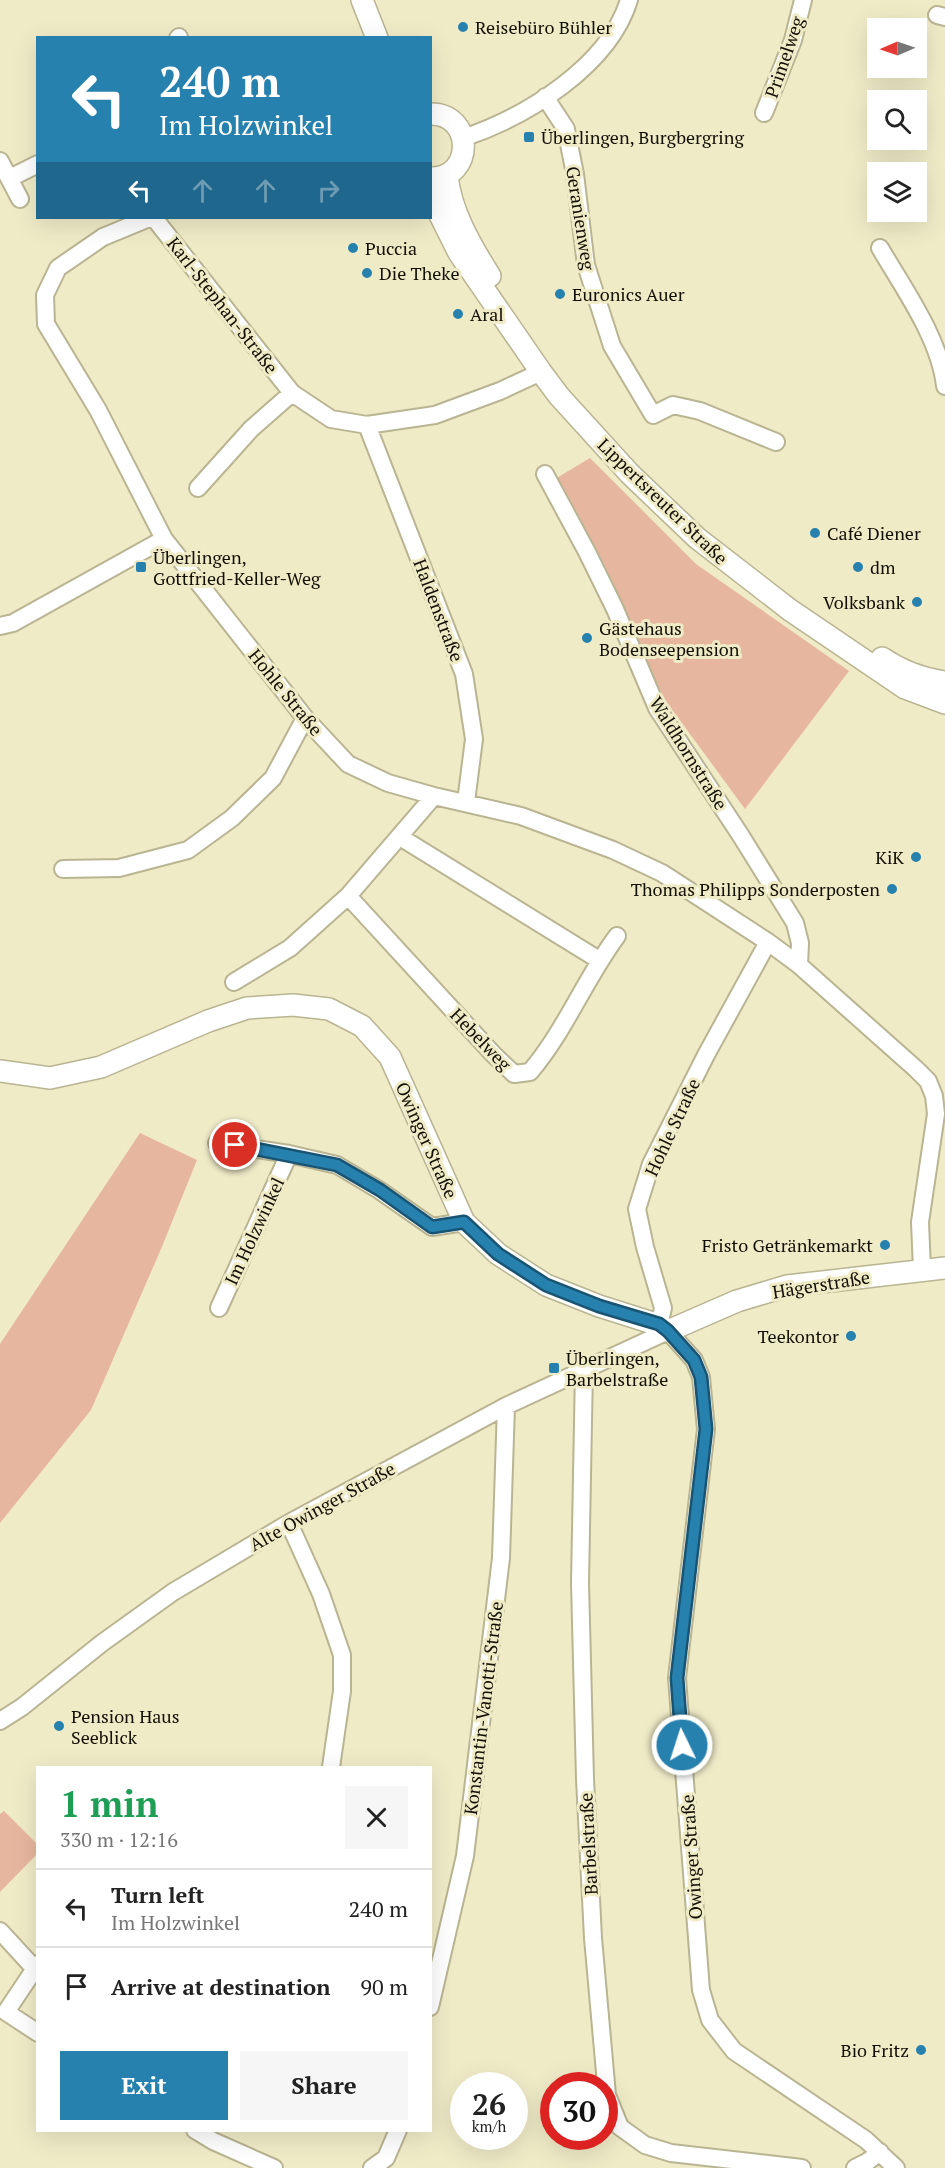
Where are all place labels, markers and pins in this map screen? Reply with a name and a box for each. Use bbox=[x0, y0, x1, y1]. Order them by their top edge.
place label: Reisebüro Bühler bbox=[475, 15, 612, 39]
marker: Reisebüro Bühler bbox=[456, 20, 470, 34]
place label: Überlingen, Burgbergring bbox=[541, 125, 744, 149]
marker: Überlingen, Burgbergring bbox=[522, 130, 536, 144]
place label: Puccia bbox=[365, 236, 417, 260]
marker: Puccia bbox=[346, 241, 360, 255]
place label: Die Theke bbox=[379, 261, 459, 285]
marker: Die Theke bbox=[360, 266, 374, 280]
place label: Euronics Auer bbox=[572, 282, 685, 306]
marker: Euronics Auer bbox=[553, 287, 567, 301]
place label: Aral bbox=[470, 302, 504, 326]
marker: Aral bbox=[451, 307, 465, 321]
place label: Café Diener bbox=[827, 521, 921, 545]
marker: Café Diener bbox=[808, 526, 822, 540]
place label: Überlingen, Gottfried-Keller-Weg bbox=[153, 545, 321, 590]
place label: dm bbox=[870, 555, 896, 579]
marker: Überlingen, Gottfried-Keller-Weg bbox=[134, 560, 148, 574]
marker: dm bbox=[851, 560, 865, 574]
place label: Volksbank bbox=[823, 590, 906, 614]
marker: Volksbank bbox=[910, 595, 924, 609]
place label: Gästehaus Bodenseepension bbox=[599, 616, 740, 661]
marker: Gästehaus Bodenseepension bbox=[580, 631, 594, 645]
place label: KiK bbox=[875, 845, 904, 869]
marker: KiK bbox=[909, 850, 923, 864]
place label: Thomas Philipps Sonderposten bbox=[631, 877, 880, 901]
marker: Thomas Philipps Sonderposten bbox=[885, 882, 899, 896]
pin bbox=[209, 1119, 260, 1170]
place label: Fristo Getränkemarkt bbox=[702, 1233, 873, 1257]
marker: Fristo Getränkemarkt bbox=[878, 1238, 892, 1252]
place label: Teekontor bbox=[758, 1324, 839, 1348]
marker: Teekontor bbox=[844, 1329, 858, 1343]
place label: Überlingen, Barbelstraße bbox=[566, 1346, 668, 1391]
marker: Überlingen, Barbelstraße bbox=[547, 1361, 561, 1375]
place label: Pension Haus Seeblick bbox=[71, 1704, 180, 1749]
marker: Pension Haus Seeblick bbox=[52, 1719, 66, 1733]
place label: Bio Fritz bbox=[841, 2038, 909, 2062]
marker: Bio Fritz bbox=[914, 2043, 928, 2057]

